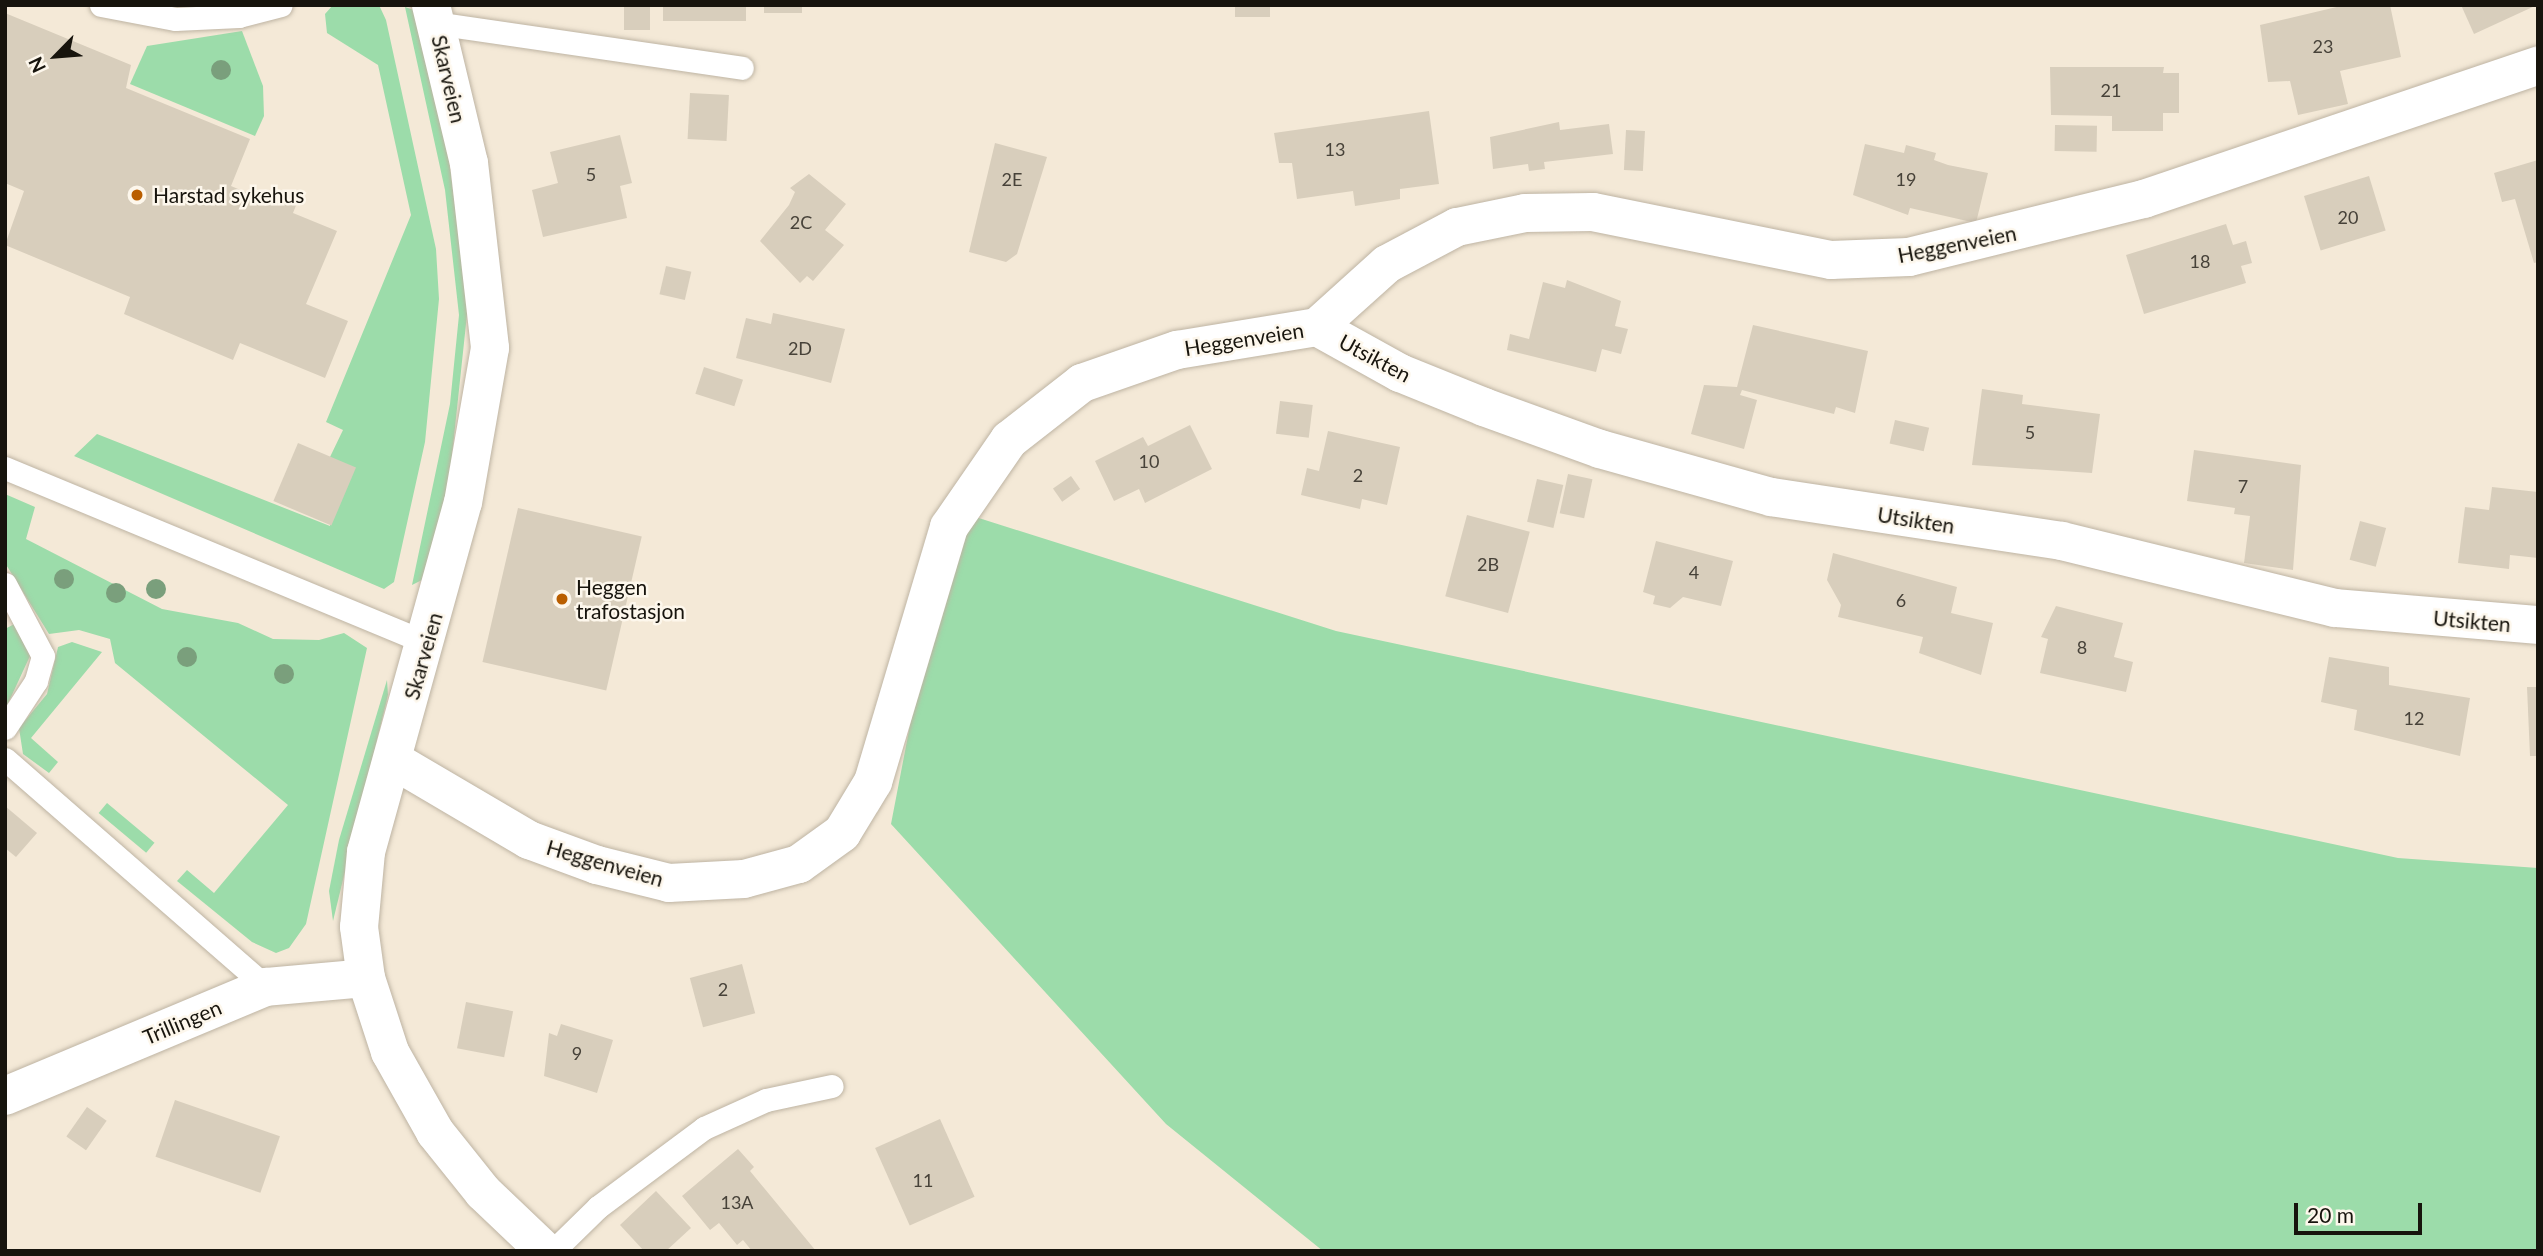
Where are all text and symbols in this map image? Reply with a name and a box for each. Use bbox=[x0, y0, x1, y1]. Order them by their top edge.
north arrow bbox=[21, 21, 91, 91]
street label: Skarveien bbox=[427, 33, 471, 125]
house number: 23 bbox=[2313, 35, 2333, 57]
text: N bbox=[23, 54, 50, 77]
house number: 21 bbox=[2101, 79, 2121, 101]
house number: 13 bbox=[1325, 138, 1345, 160]
house number: 5 bbox=[586, 163, 596, 185]
house number: 2E bbox=[1002, 168, 1022, 190]
house number: 19 bbox=[1896, 168, 1916, 190]
place label: Harstad sykehus bbox=[153, 182, 304, 208]
marker: Harstad sykehus bbox=[127, 185, 147, 205]
house number: 20 bbox=[2338, 206, 2358, 228]
house number: 2C bbox=[790, 211, 812, 233]
street label: Heggenveien bbox=[1895, 220, 2019, 268]
house number: 18 bbox=[2190, 250, 2210, 272]
street label: Heggenveien bbox=[1183, 317, 1305, 361]
street label: Utsikten bbox=[1335, 329, 1415, 387]
house number: 2D bbox=[788, 337, 812, 359]
house number: 5 bbox=[2025, 421, 2035, 443]
house number: 10 bbox=[1139, 450, 1159, 472]
house number: 2 bbox=[1353, 464, 1363, 486]
house number: 7 bbox=[2238, 475, 2248, 497]
street label: Utsikten bbox=[1876, 501, 1956, 539]
house number: 2B bbox=[1477, 553, 1499, 575]
house number: 4 bbox=[1689, 561, 1699, 583]
place label: Heggen trafostasjon bbox=[576, 574, 685, 624]
house number: 6 bbox=[1896, 589, 1906, 611]
marker: Heggen trafostasjon bbox=[554, 591, 570, 607]
street label: Utsikten bbox=[2432, 605, 2512, 637]
street label: Skarveien bbox=[399, 610, 447, 702]
house number: 8 bbox=[2077, 636, 2087, 658]
house number: 12 bbox=[2404, 707, 2424, 729]
street label: Heggenveien bbox=[544, 834, 666, 892]
house number: 2 bbox=[718, 978, 728, 1000]
street label: Trillingen bbox=[139, 994, 225, 1050]
house number: 9 bbox=[572, 1042, 582, 1064]
house number: 11 bbox=[913, 1169, 933, 1191]
scale bar bbox=[2298, 1190, 2426, 1234]
house number: 13A bbox=[720, 1191, 754, 1213]
text: 20 m bbox=[2307, 1202, 2354, 1227]

